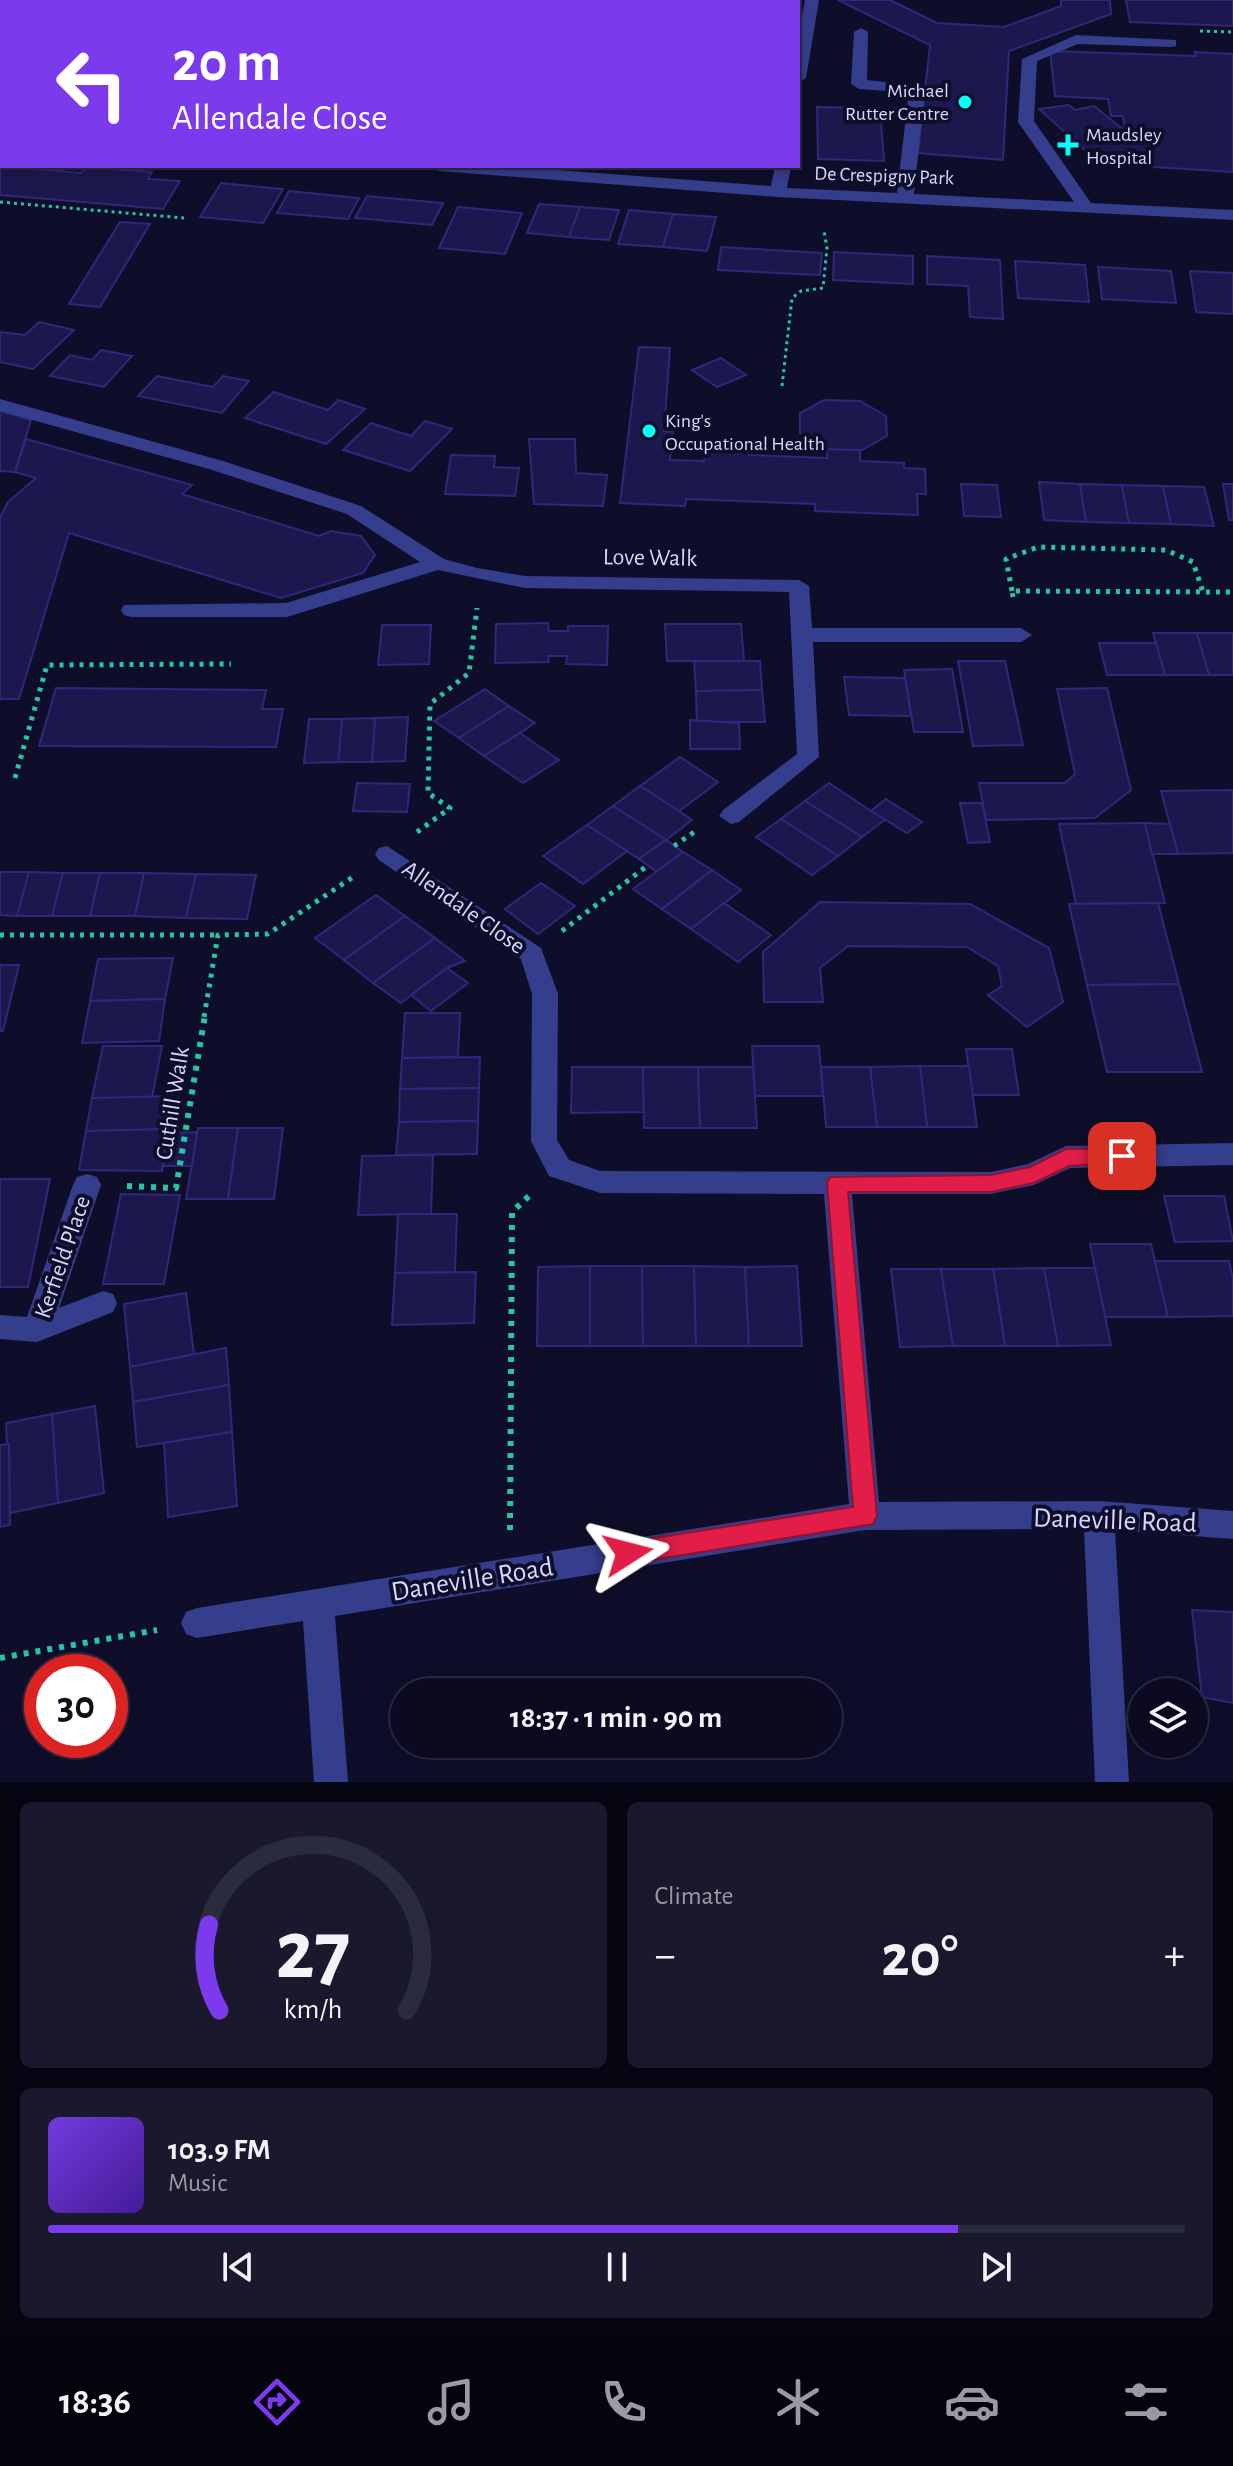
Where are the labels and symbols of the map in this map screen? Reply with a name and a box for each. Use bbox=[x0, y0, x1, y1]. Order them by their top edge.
place label: Michael Rutter Centre bbox=[845, 81, 949, 124]
marker: Michael Rutter Centre bbox=[956, 93, 974, 111]
place label: Maudsley Hospital bbox=[1086, 125, 1162, 168]
marker: Maudsley Hospital bbox=[1057, 134, 1079, 156]
street label: De Crespigny Park bbox=[814, 164, 954, 188]
place label: King's Occupational Health bbox=[665, 411, 825, 454]
marker: King's Occupational Health bbox=[640, 422, 658, 440]
street label: Love Walk bbox=[603, 545, 697, 571]
street label: Allendale Close bbox=[398, 857, 529, 959]
street label: Cuthill Walk bbox=[152, 1045, 194, 1161]
pin bbox=[1088, 1122, 1156, 1190]
street label: Kerfield Place bbox=[31, 1193, 95, 1322]
street label: Daneville Road bbox=[1033, 1504, 1197, 1538]
position arrow bbox=[586, 1511, 670, 1595]
street label: Daneville Road bbox=[389, 1553, 555, 1607]
speed limit sign: 30 bbox=[24, 1654, 128, 1758]

